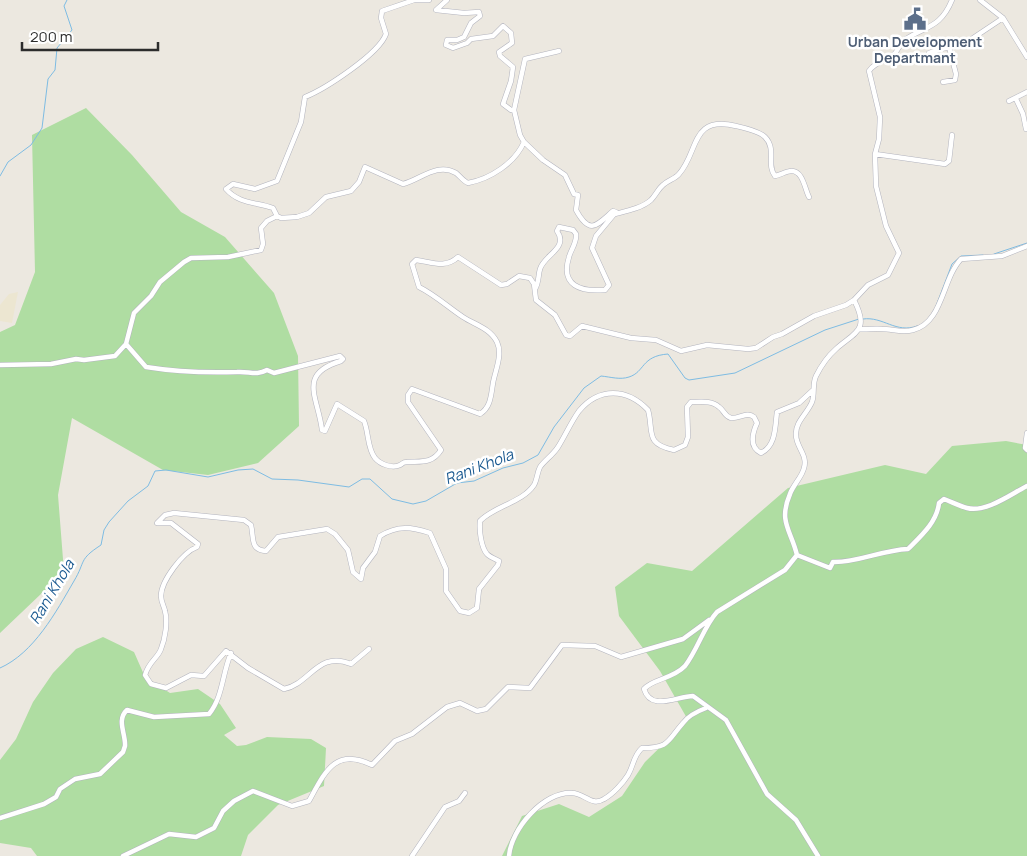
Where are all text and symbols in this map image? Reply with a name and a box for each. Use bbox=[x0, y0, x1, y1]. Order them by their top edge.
public building icon: Urban Development Departmant bbox=[902, 6, 928, 32]
scale bar bbox=[22, 20, 159, 52]
text: 200 m bbox=[30, 26, 73, 47]
place label: Urban Development Departmant bbox=[848, 32, 982, 67]
water label: Rani Khola bbox=[442, 444, 517, 489]
water label: Rani Khola bbox=[24, 555, 79, 628]

